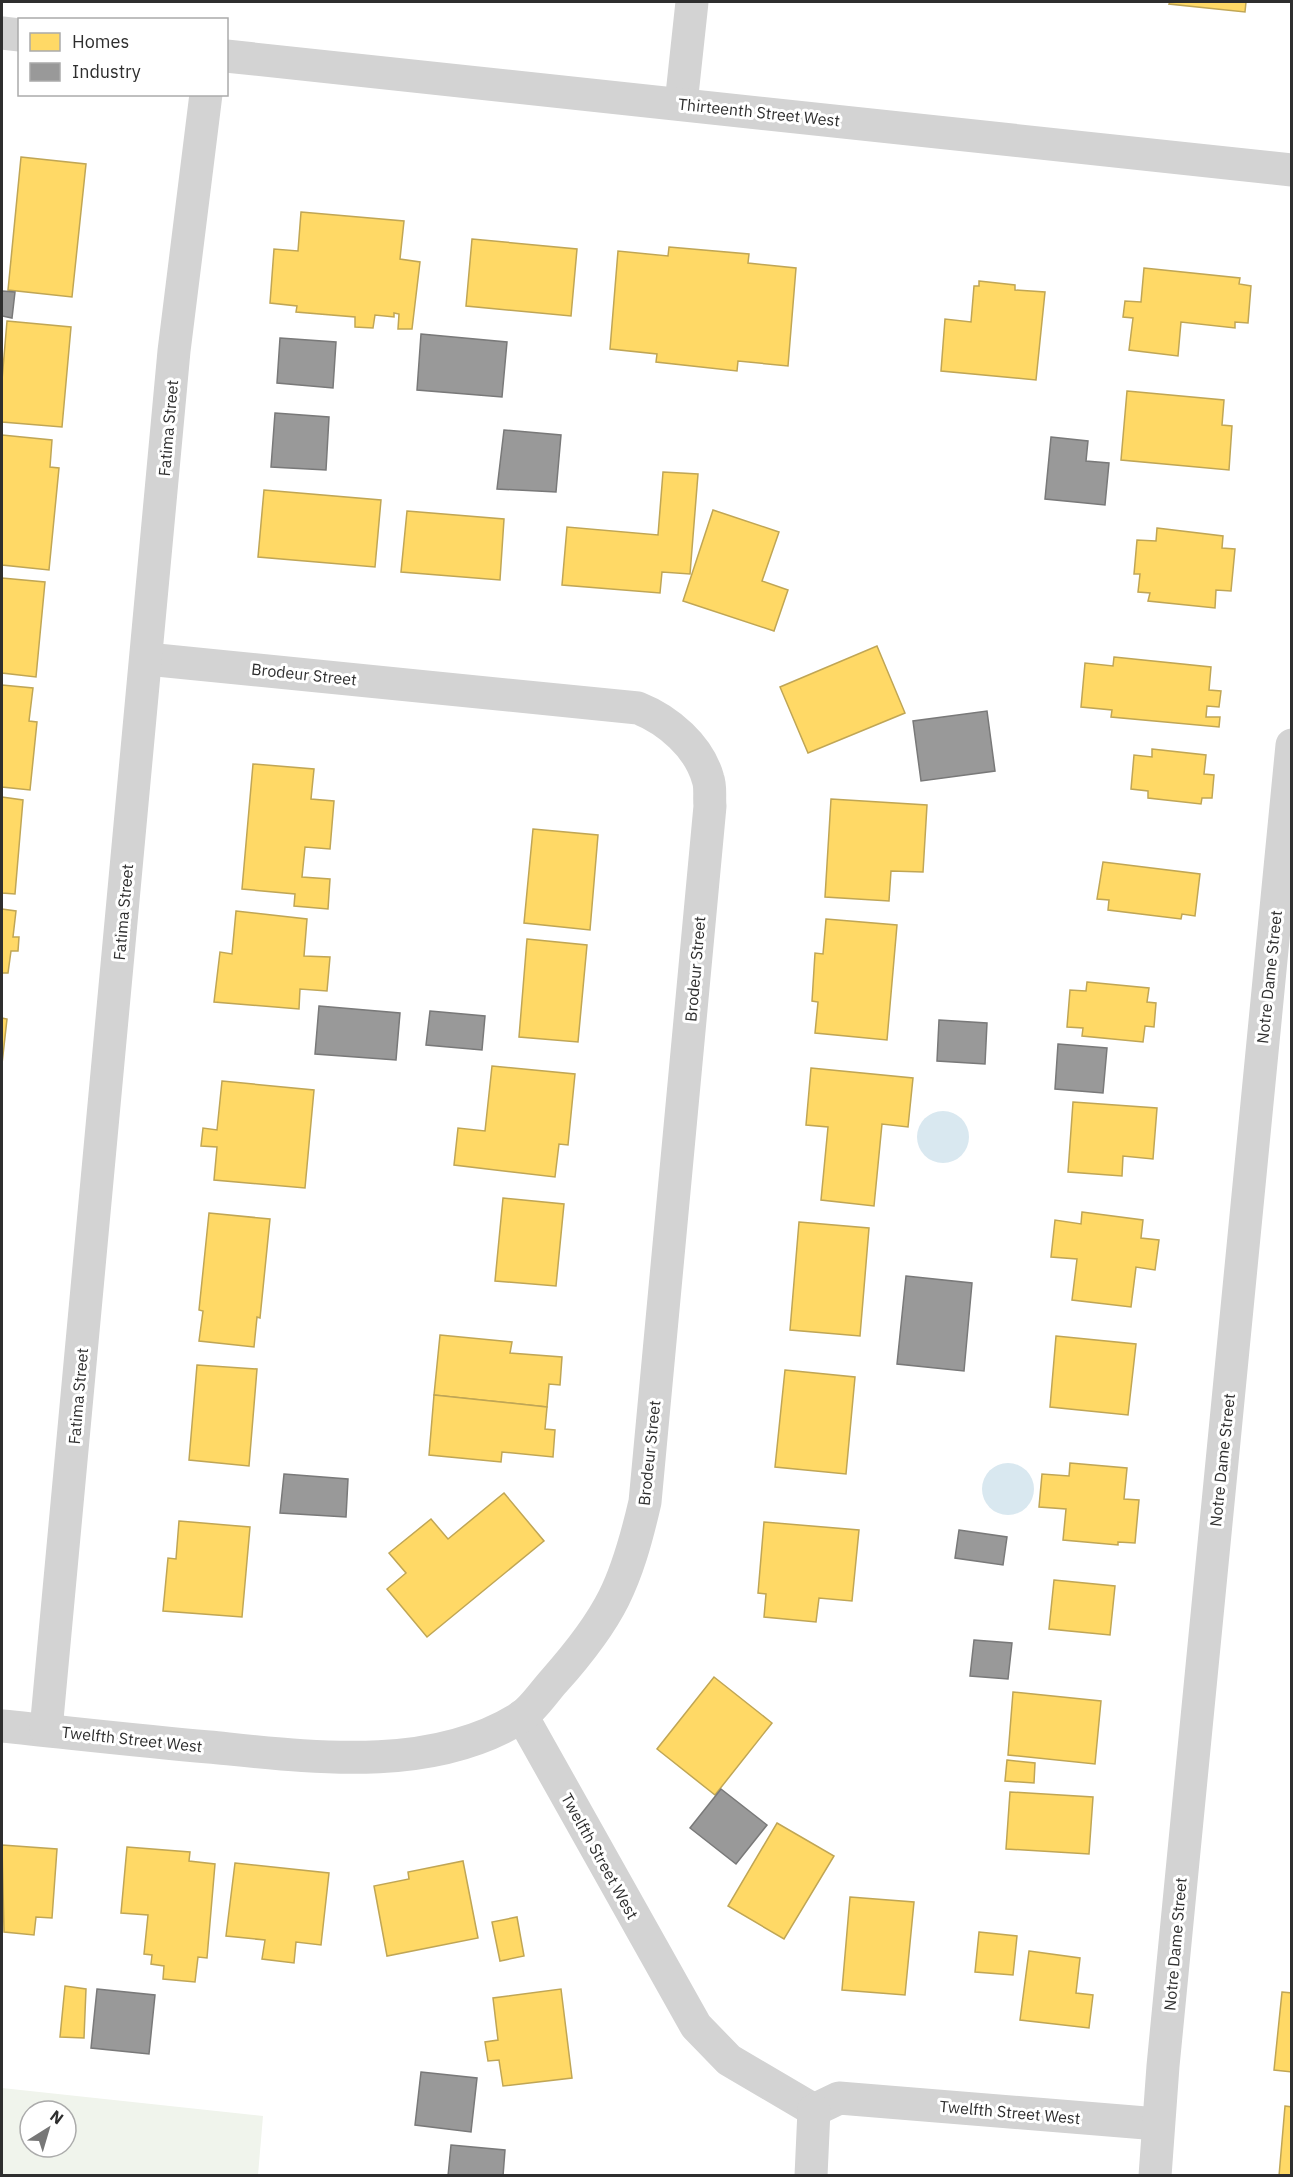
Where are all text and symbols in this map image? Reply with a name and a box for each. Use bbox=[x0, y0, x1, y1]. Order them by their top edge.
legend bbox=[18, 18, 228, 96]
text: Homes bbox=[72, 30, 129, 53]
text: Industry bbox=[72, 60, 141, 83]
street label: Thirteenth Street West bbox=[677, 94, 841, 130]
street label: Fatima Street bbox=[154, 379, 182, 477]
street label: Brodeur Street bbox=[250, 659, 358, 689]
street label: Fatima Street bbox=[109, 863, 137, 961]
street label: Notre Dame Street bbox=[1252, 909, 1286, 1045]
street label: Brodeur Street bbox=[680, 915, 710, 1023]
street label: Fatima Street bbox=[64, 1347, 92, 1445]
street label: Notre Dame Street bbox=[1205, 1392, 1239, 1528]
street label: Brodeur Street bbox=[634, 1399, 664, 1507]
street label: Twelfth Street West bbox=[61, 1722, 203, 1756]
street label: Twelfth Street West bbox=[557, 1789, 643, 1923]
street label: Notre Dame Street bbox=[1159, 1876, 1191, 2012]
street label: Twelfth Street West bbox=[939, 2096, 1081, 2128]
north arrow bbox=[18, 2099, 78, 2159]
text: N bbox=[46, 2106, 68, 2128]

